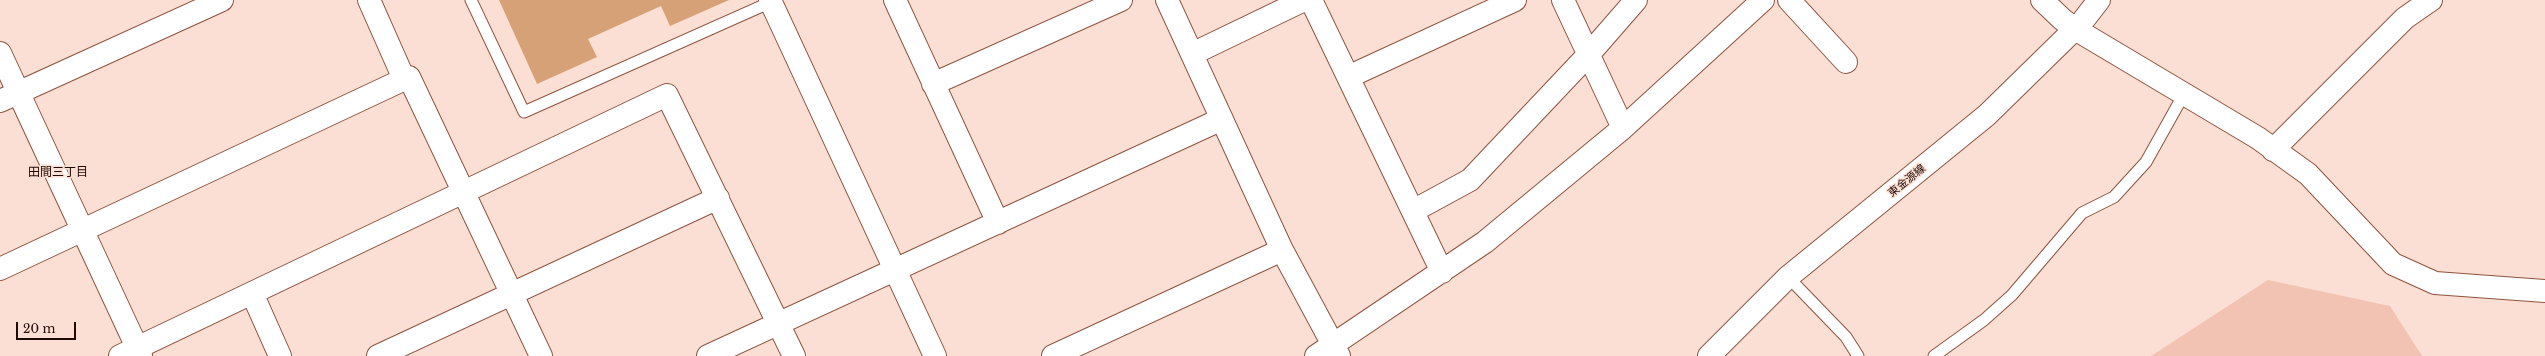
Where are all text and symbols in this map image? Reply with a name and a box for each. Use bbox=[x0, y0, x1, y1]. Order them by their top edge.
street label: 東金源線 bbox=[1886, 162, 1928, 200]
district label: 田間三丁目 bbox=[28, 166, 88, 180]
scale bar bbox=[18, 314, 78, 340]
text: 20 m bbox=[23, 321, 55, 336]

